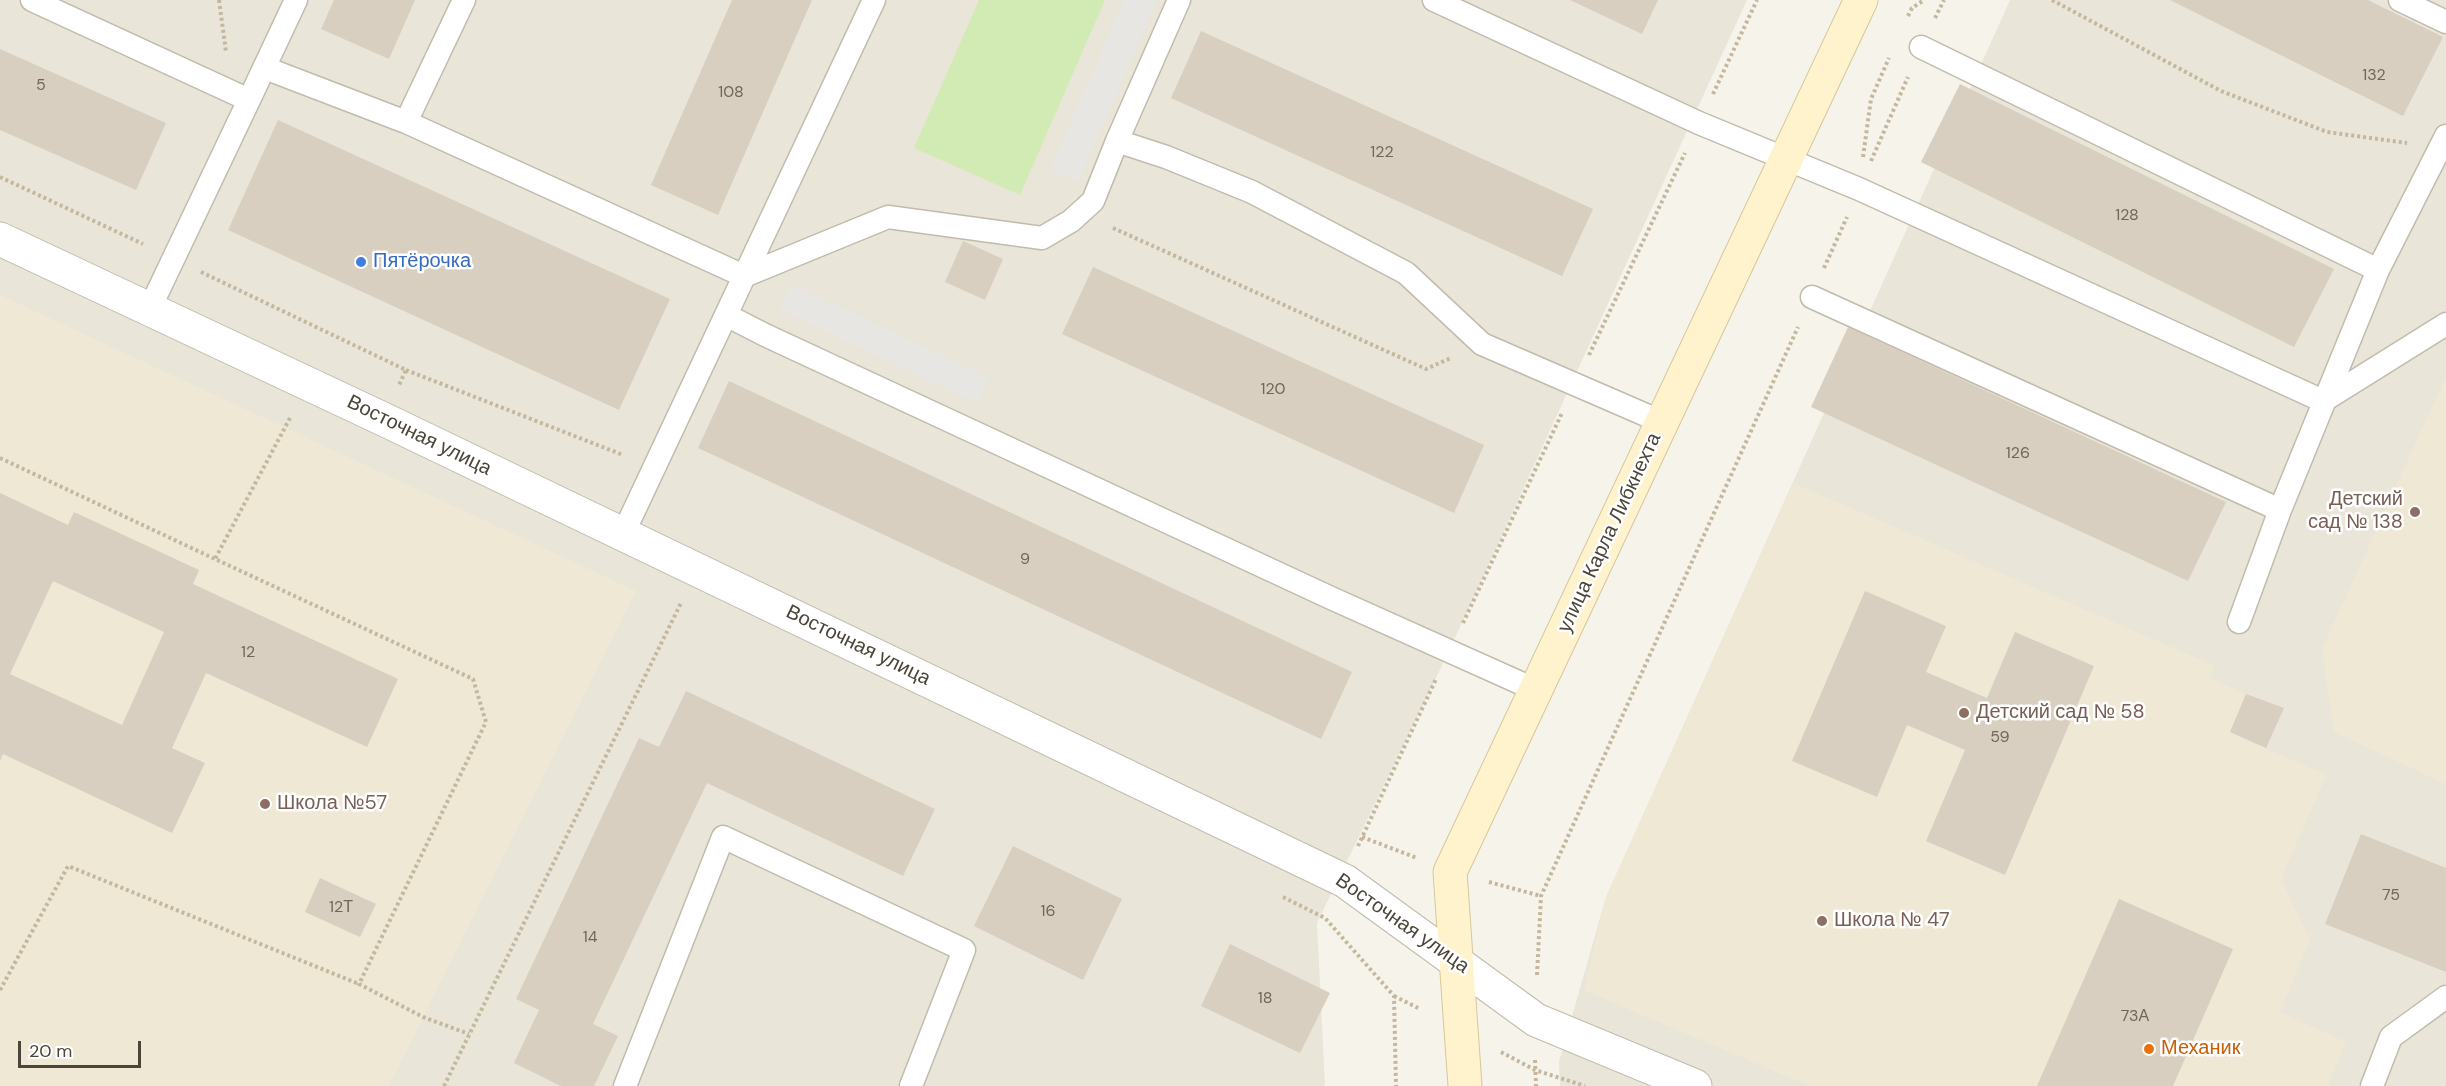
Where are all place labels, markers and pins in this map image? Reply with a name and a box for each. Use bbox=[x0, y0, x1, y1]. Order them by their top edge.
place label: Пятёрочка bbox=[373, 250, 471, 274]
marker: Пятёрочка bbox=[354, 255, 368, 269]
place label: Детский сад № 138 bbox=[2308, 488, 2403, 535]
marker: Детский сад № 138 bbox=[2408, 505, 2422, 519]
place label: Детский сад № 58 bbox=[1976, 701, 2145, 725]
marker: Детский сад № 58 bbox=[1957, 706, 1971, 720]
place label: Школа №57 bbox=[277, 792, 387, 816]
marker: Школа №57 bbox=[258, 797, 272, 811]
place label: Школа № 47 bbox=[1834, 909, 1950, 933]
marker: Школа № 47 bbox=[1815, 914, 1829, 928]
place label: Механик bbox=[2161, 1037, 2240, 1061]
marker: Механик bbox=[2142, 1042, 2156, 1056]

